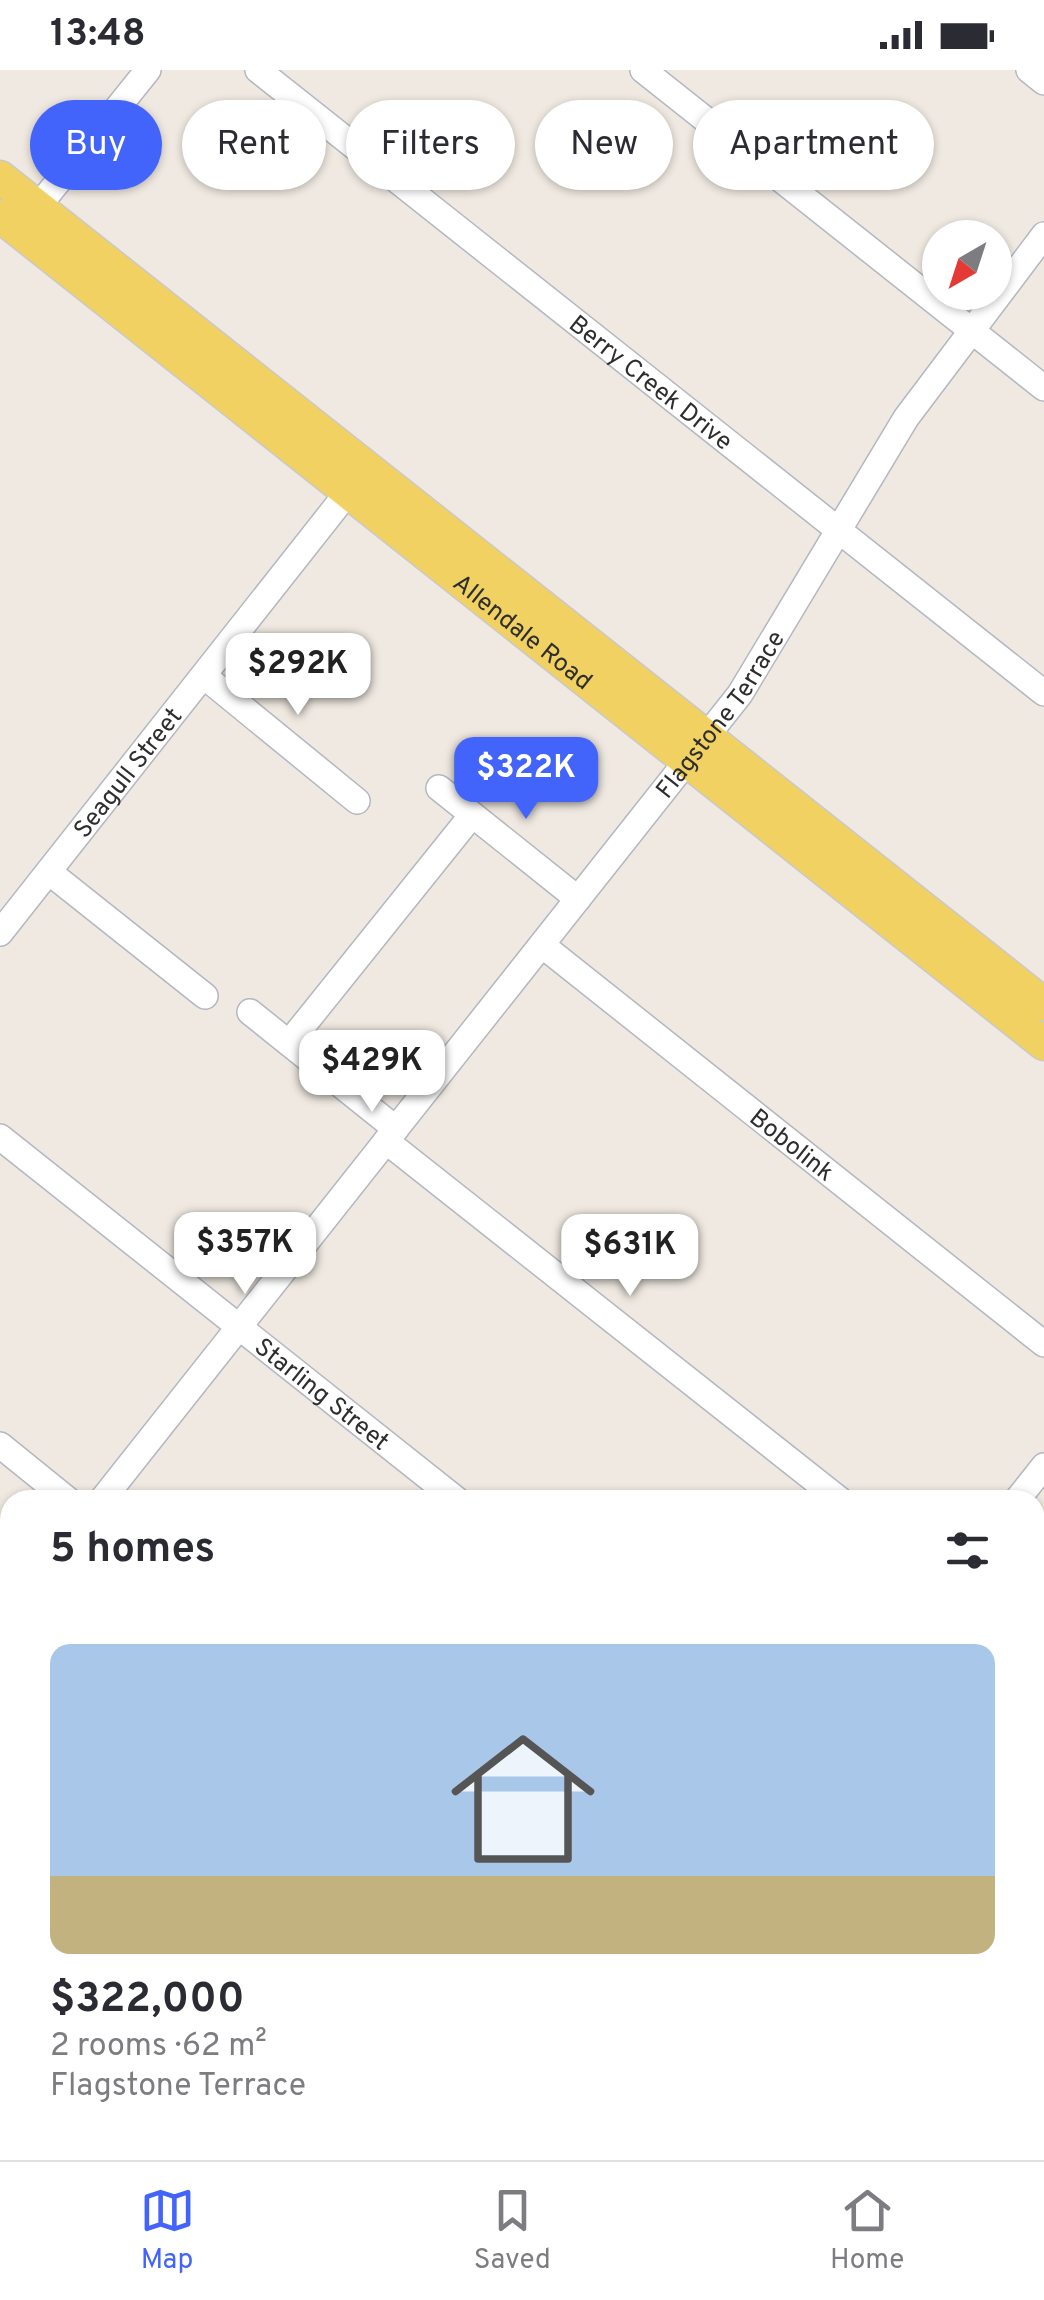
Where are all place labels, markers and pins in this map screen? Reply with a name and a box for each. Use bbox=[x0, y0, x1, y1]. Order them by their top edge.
pin: $292K bbox=[228, 633, 368, 718]
pin: $322K bbox=[456, 737, 596, 822]
pin: $429K bbox=[302, 1030, 442, 1115]
pin: $357K bbox=[175, 1212, 315, 1297]
pin: $631K bbox=[560, 1214, 700, 1299]

